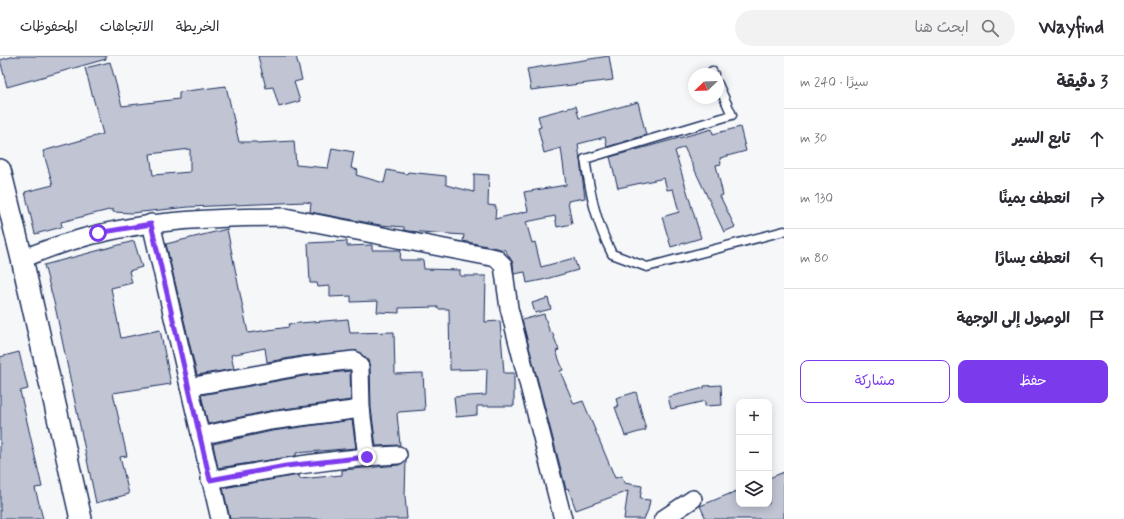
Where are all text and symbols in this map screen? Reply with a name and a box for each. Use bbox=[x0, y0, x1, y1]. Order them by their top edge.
search box bbox=[735, 10, 1015, 46]
text: Wayfind bbox=[1039, 15, 1104, 40]
icon: search bbox=[979, 17, 1001, 39]
text: المحفوظات bbox=[20, 18, 78, 36]
text: الاتجاهات bbox=[100, 18, 154, 36]
text: الخريطة bbox=[176, 18, 219, 36]
text: ابحث هنا bbox=[915, 18, 969, 38]
north arrow bbox=[688, 68, 724, 104]
text: 3 دقيقة bbox=[1057, 71, 1108, 93]
text: سيرًا · 240 m bbox=[800, 74, 869, 91]
icon: ahead bbox=[1086, 128, 1108, 150]
text: تابع السير bbox=[1012, 129, 1070, 149]
text: 30 m bbox=[800, 130, 827, 147]
icon: right bbox=[1086, 188, 1108, 210]
text: انعطف يمينًا bbox=[999, 189, 1070, 209]
text: 130 m bbox=[800, 190, 833, 207]
route start bbox=[89, 224, 107, 242]
icon: left bbox=[1086, 248, 1108, 270]
text: انعطف يسارًا bbox=[995, 249, 1070, 269]
text: 80 m bbox=[800, 250, 829, 267]
icon: arrive bbox=[1086, 308, 1108, 330]
text: الوصول إلى الوجهة bbox=[956, 309, 1070, 329]
button: مشاركة bbox=[800, 360, 950, 403]
button: حفظ bbox=[958, 360, 1108, 403]
map controls bbox=[736, 399, 772, 507]
button: + bbox=[736, 399, 772, 435]
button: − bbox=[736, 435, 772, 471]
route end bbox=[358, 448, 376, 466]
button: layers bbox=[736, 471, 772, 507]

